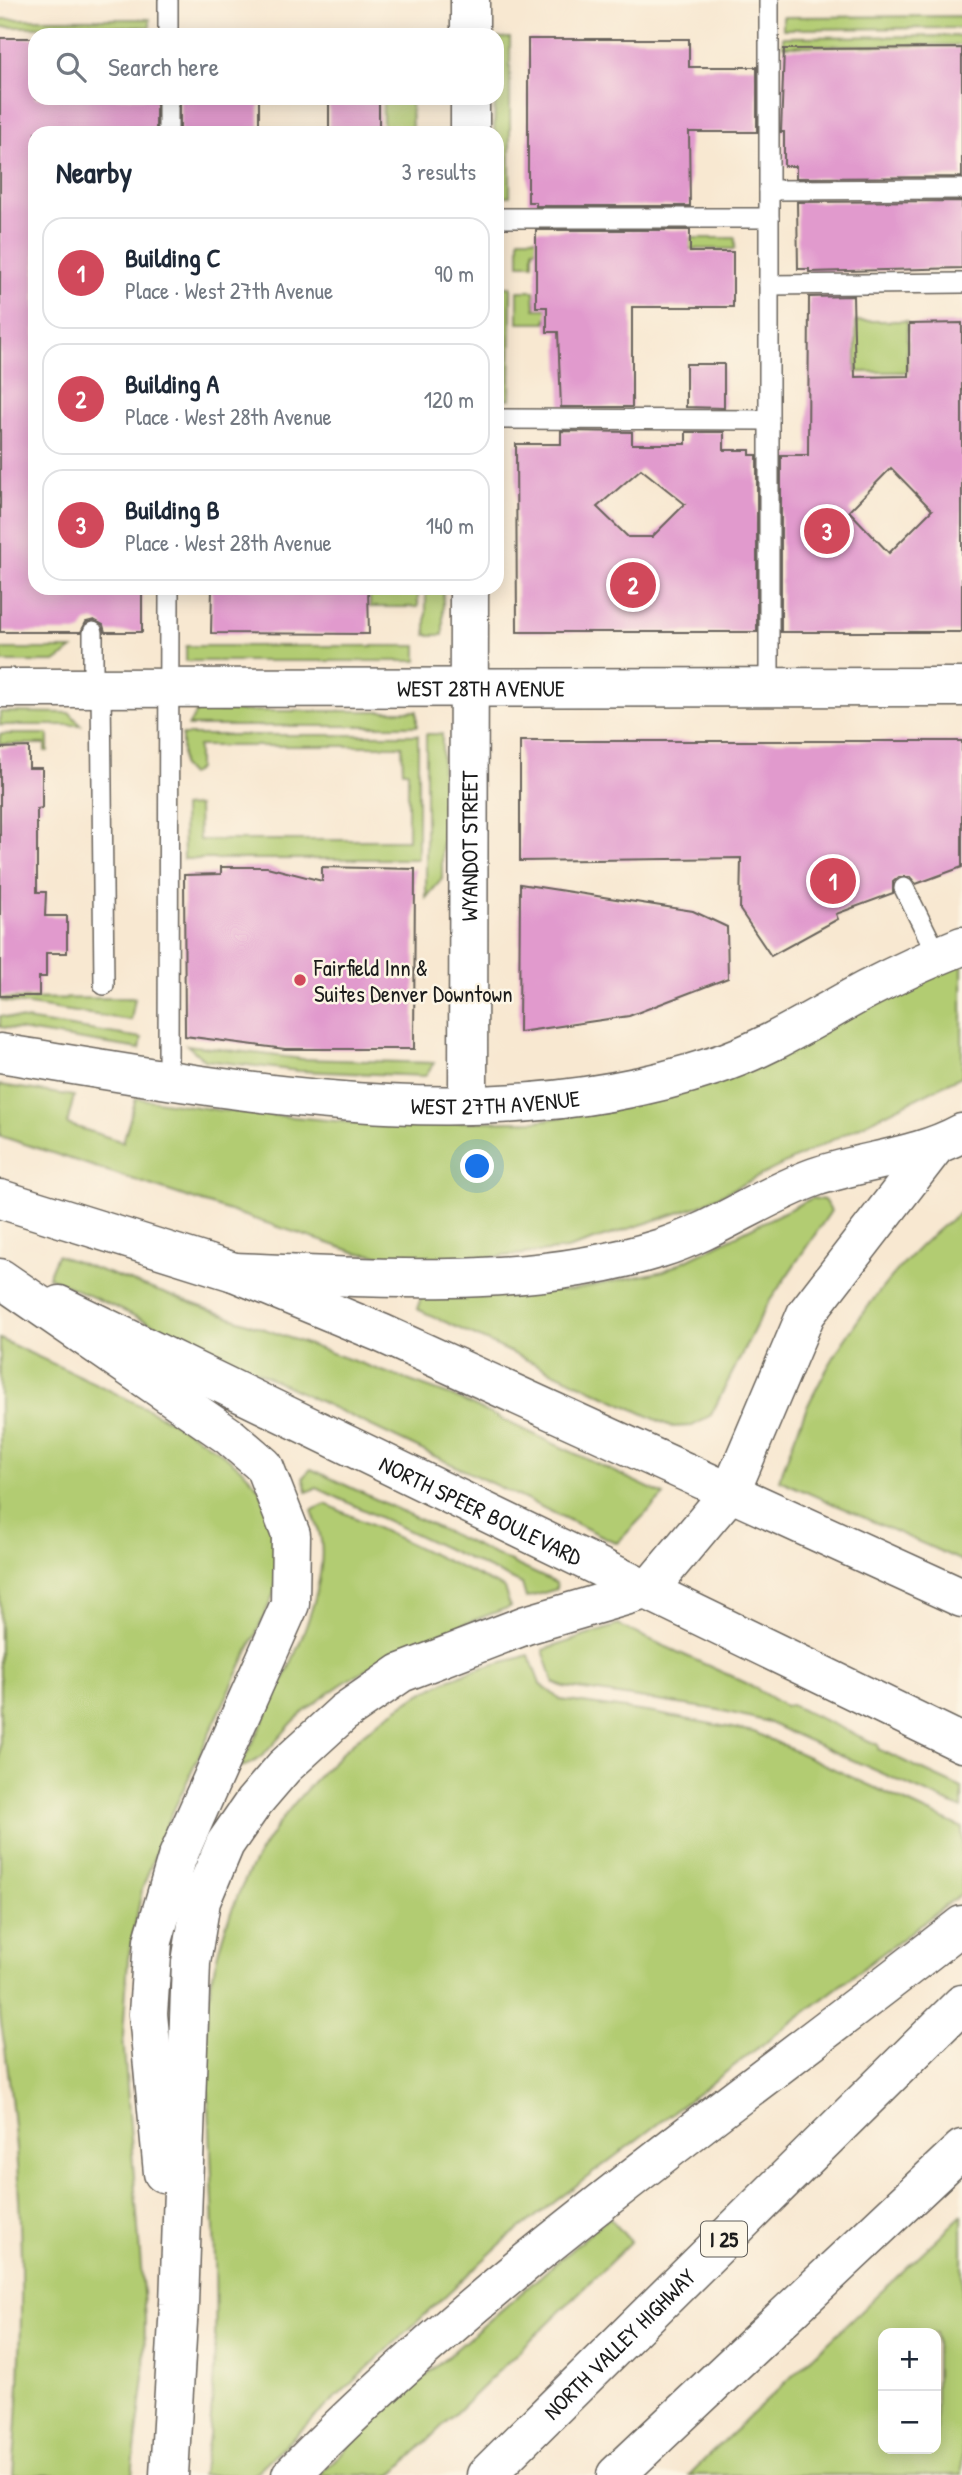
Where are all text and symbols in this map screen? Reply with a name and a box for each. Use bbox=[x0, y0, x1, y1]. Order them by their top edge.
search box bbox=[28, 28, 504, 105]
icon: search bbox=[52, 48, 90, 86]
text: Search here bbox=[108, 49, 219, 84]
text: Nearby bbox=[56, 152, 132, 192]
text: 3 results bbox=[401, 156, 476, 187]
text: Building C bbox=[125, 240, 221, 275]
text: 1 bbox=[77, 258, 85, 289]
text: 90 m bbox=[434, 258, 474, 289]
text: Place · West 27th Avenue bbox=[125, 275, 333, 306]
text: Building A bbox=[125, 366, 219, 401]
text: 2 bbox=[76, 384, 86, 415]
text: 120 m bbox=[424, 384, 474, 415]
text: Place · West 28th Avenue bbox=[125, 401, 332, 432]
text: Building B bbox=[125, 492, 220, 527]
pin: 3 bbox=[804, 505, 850, 557]
text: 3 bbox=[76, 510, 86, 541]
text: 140 m bbox=[426, 510, 474, 541]
text: Place · West 28th Avenue bbox=[125, 527, 332, 558]
pin: 2 bbox=[610, 559, 656, 611]
street label: WEST 28TH AVENUE bbox=[397, 672, 565, 703]
street label: WYANDOT STREET bbox=[453, 770, 484, 921]
pin: 1 bbox=[810, 855, 856, 907]
place label: Fairfield Inn & Suites Denver Downtown bbox=[313, 952, 513, 1009]
marker: Fairfield Inn & Suites Denver Downtown bbox=[292, 972, 308, 988]
street label: WEST 27TH AVENUE bbox=[410, 1082, 582, 1121]
your location bbox=[460, 1149, 494, 1183]
street label: NORTH SPEER BOULEVARD bbox=[375, 1447, 587, 1572]
road number: I 25 bbox=[701, 2222, 747, 2256]
street label: NORTH VALLEY HIGHWAY bbox=[536, 2261, 702, 2426]
map controls bbox=[878, 2328, 941, 2454]
button: + bbox=[878, 2328, 941, 2391]
button: − bbox=[878, 2391, 941, 2454]

